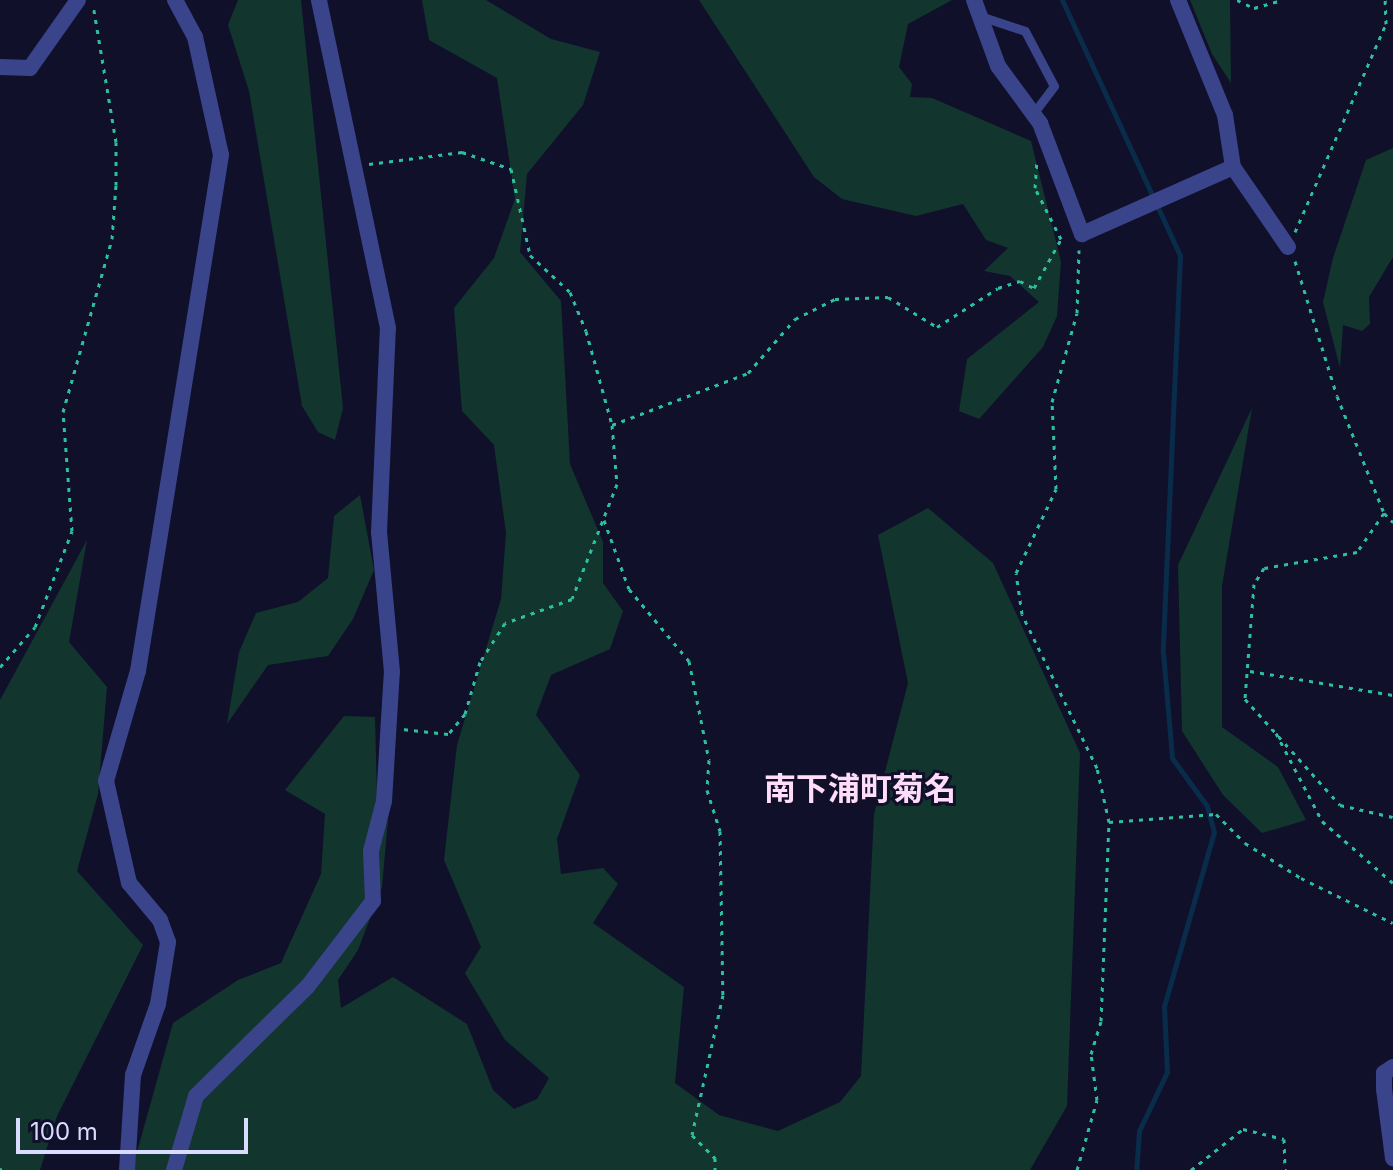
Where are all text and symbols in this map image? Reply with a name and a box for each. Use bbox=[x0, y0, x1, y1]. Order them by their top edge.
district label: 南下浦町菊名 bbox=[764, 770, 956, 808]
scale bar bbox=[20, 1102, 252, 1152]
text: 100 m bbox=[30, 1117, 98, 1146]

